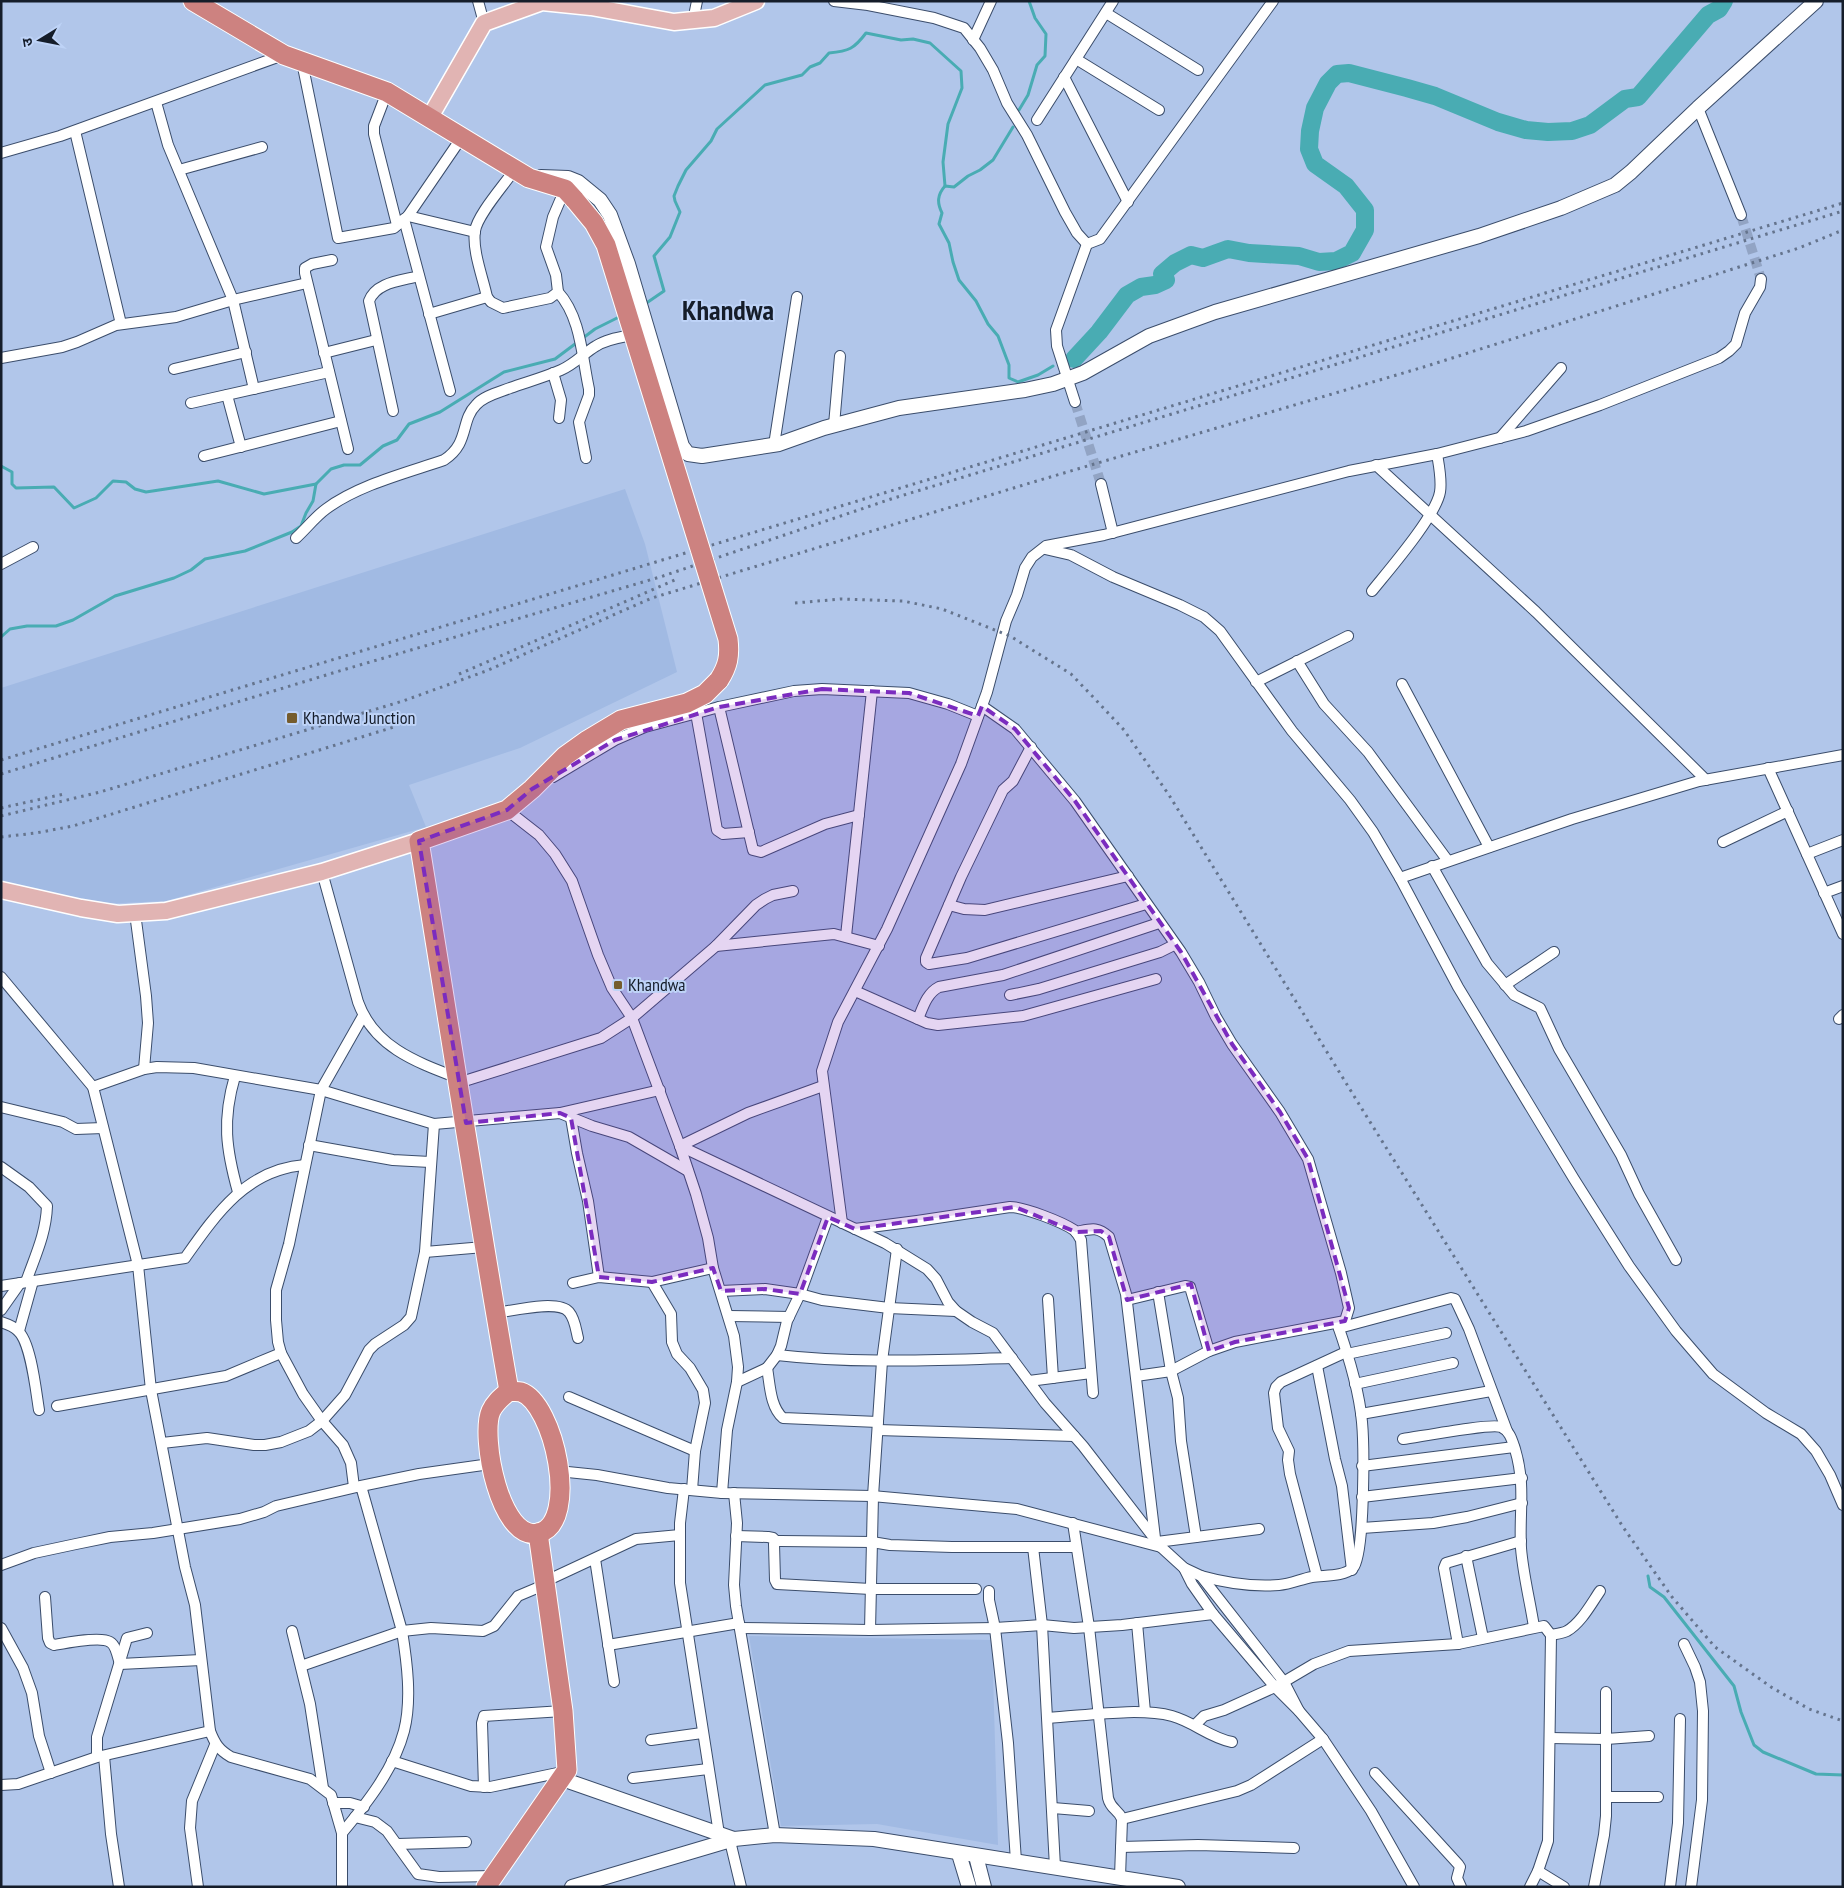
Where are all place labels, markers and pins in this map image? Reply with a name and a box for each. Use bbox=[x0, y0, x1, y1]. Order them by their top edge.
place label: Khandwa Junction bbox=[303, 706, 415, 729]
marker: Khandwa Junction bbox=[285, 711, 299, 725]
place label: Khandwa bbox=[628, 973, 686, 996]
marker: Khandwa bbox=[612, 979, 624, 991]

